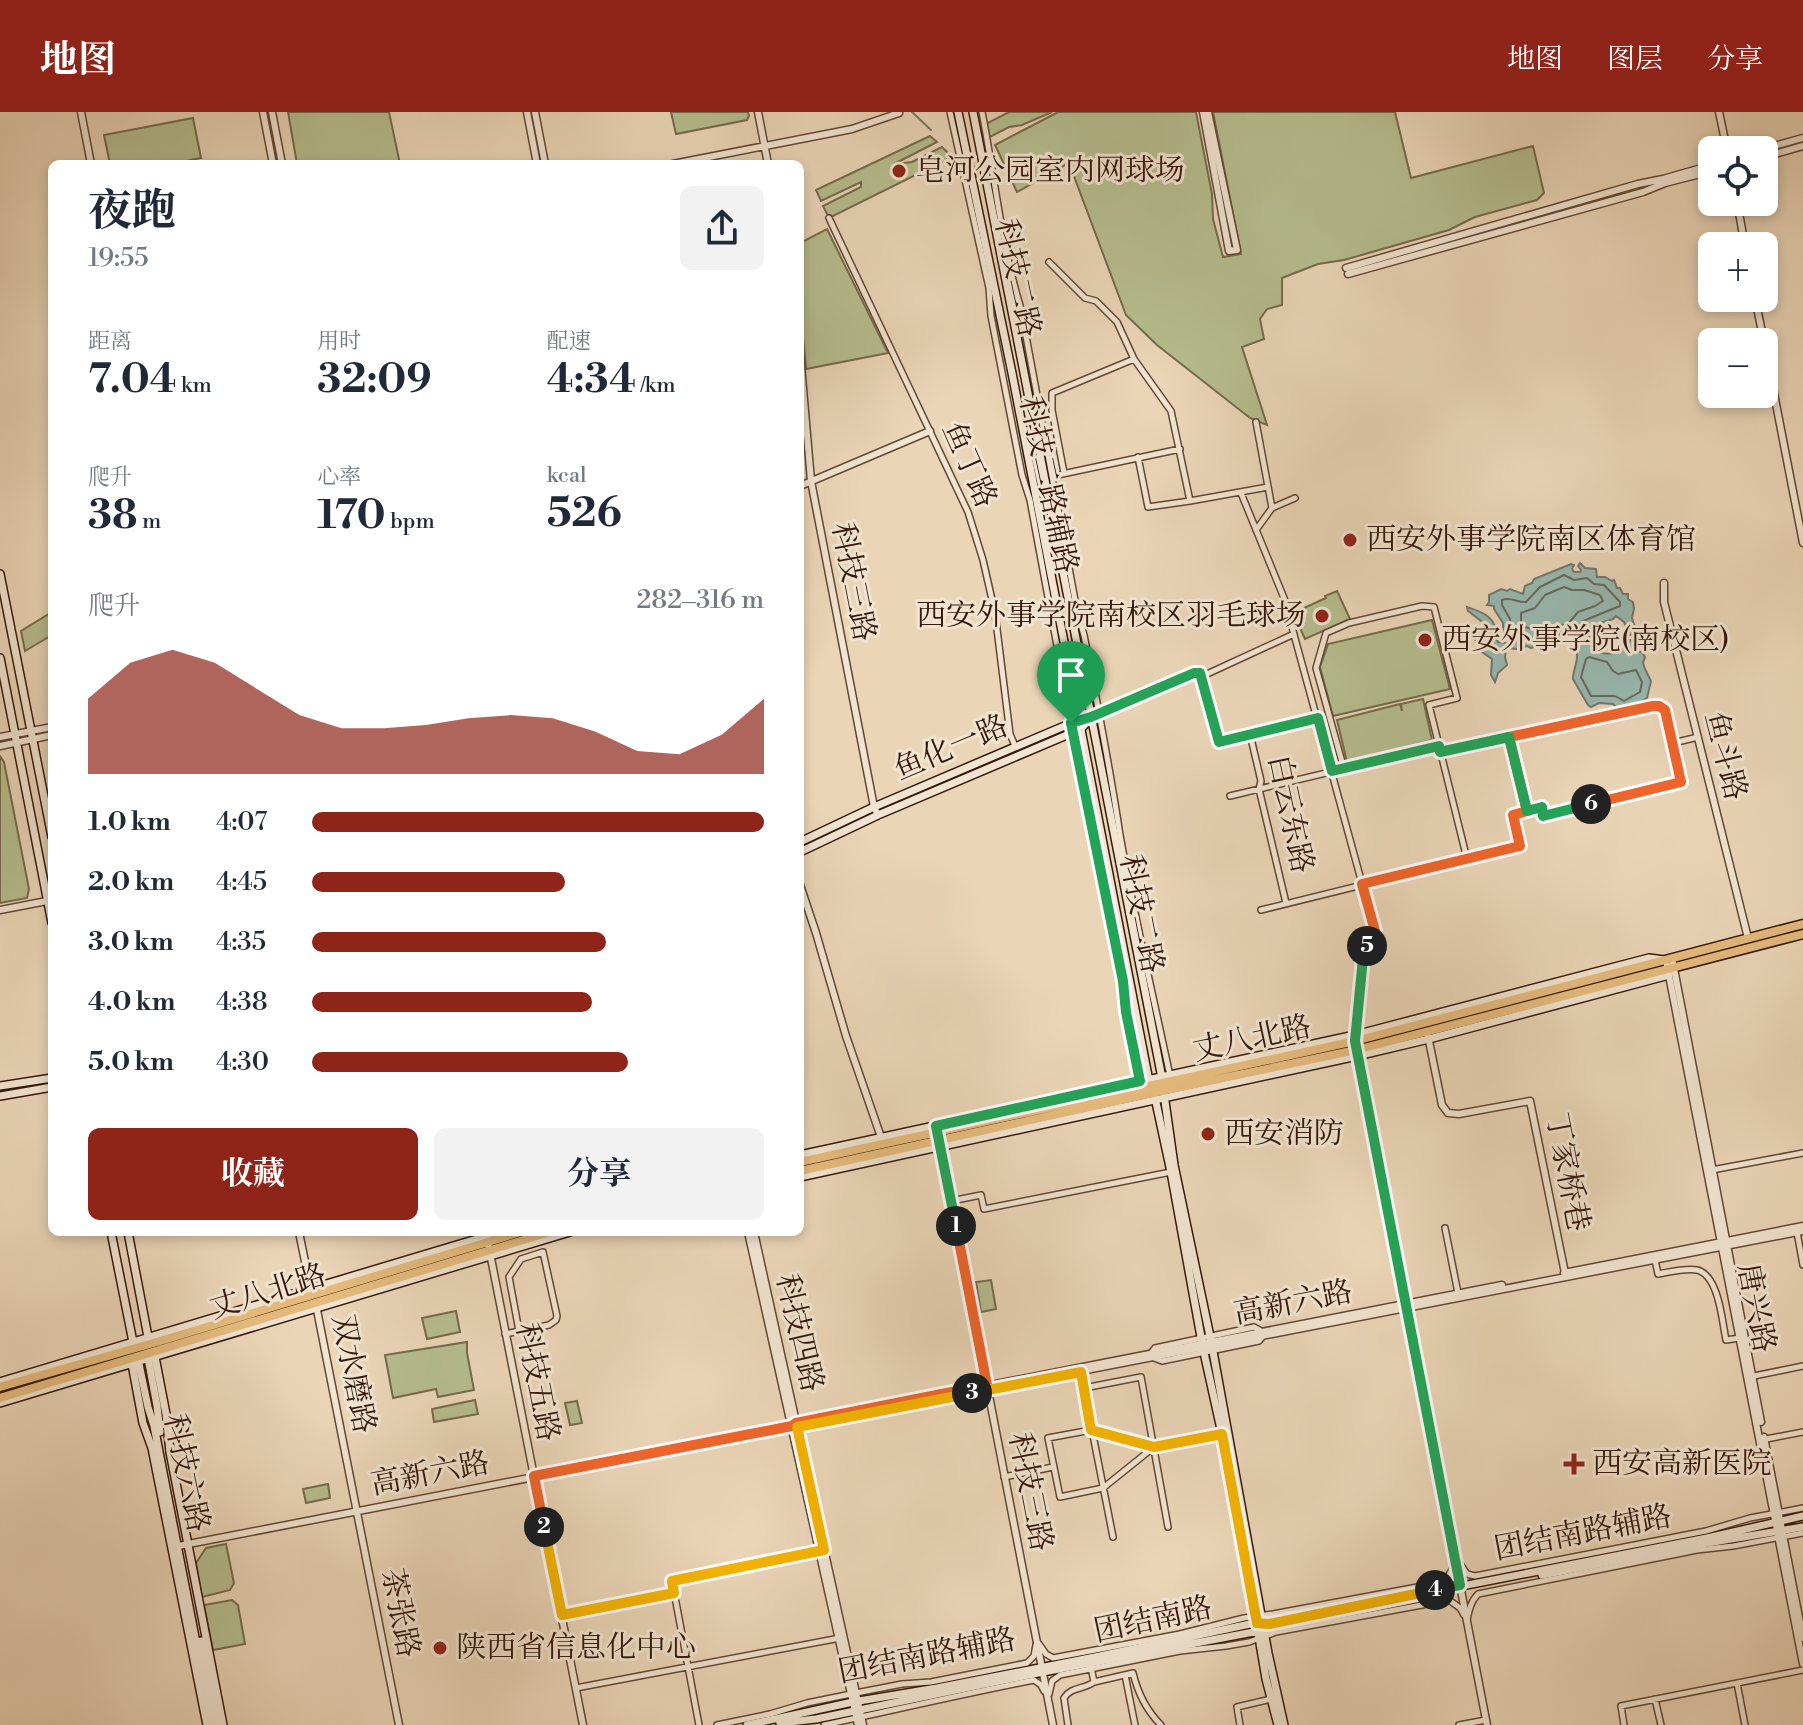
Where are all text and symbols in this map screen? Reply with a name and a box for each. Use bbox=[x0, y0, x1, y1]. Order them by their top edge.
text: 地图 bbox=[40, 37, 116, 84]
text: 地图 bbox=[1507, 42, 1563, 77]
text: 图层 bbox=[1607, 42, 1663, 77]
text: 分享 bbox=[1707, 42, 1763, 77]
map controls bbox=[1698, 136, 1778, 408]
button: locate bbox=[1698, 136, 1778, 216]
place label: 皂河公园室内网球场 bbox=[915, 152, 1185, 190]
marker: 皂河公园室内网球场 bbox=[890, 162, 908, 180]
text: 夜跑 bbox=[88, 184, 176, 239]
button: share bbox=[680, 186, 764, 270]
street label: 科技二路 bbox=[986, 215, 1048, 341]
button: + bbox=[1698, 232, 1778, 312]
text: 19:55 bbox=[88, 242, 149, 274]
text: 距离 bbox=[88, 328, 132, 355]
text: 用时 bbox=[317, 328, 361, 355]
text: 配速 bbox=[547, 328, 591, 355]
button: − bbox=[1698, 328, 1778, 408]
text: 7.04 bbox=[88, 355, 177, 405]
text: 32:09 bbox=[317, 355, 432, 405]
text: 4:34 bbox=[547, 355, 636, 405]
text: km bbox=[177, 372, 212, 399]
text: /km bbox=[636, 372, 675, 399]
street label: 科技二路辅路 bbox=[1011, 393, 1085, 577]
street label: 鱼丁路 bbox=[933, 416, 1005, 514]
text: kcal bbox=[547, 462, 587, 489]
text: 爬升 bbox=[88, 464, 132, 491]
text: 心率 bbox=[317, 464, 361, 491]
text: 526 bbox=[547, 489, 622, 539]
text: 38 bbox=[88, 491, 138, 541]
text: 170 bbox=[317, 491, 386, 541]
text: m bbox=[138, 508, 161, 535]
text: bpm bbox=[386, 508, 435, 535]
street label: 科技三路 bbox=[823, 519, 883, 645]
place label: 西安外事学院南区体育馆 bbox=[1366, 521, 1696, 559]
marker: 西安外事学院南区体育馆 bbox=[1341, 531, 1359, 549]
text: 282–316 m bbox=[637, 584, 764, 616]
text: 爬升 bbox=[88, 590, 140, 622]
place label: 西安外事学院南校区羽毛球场 bbox=[916, 597, 1306, 635]
marker: 西安外事学院南校区羽毛球场 bbox=[1313, 607, 1331, 625]
place label: 西安外事学院(南校区) bbox=[1441, 621, 1730, 659]
marker: 西安外事学院(南校区) bbox=[1416, 631, 1434, 649]
pin bbox=[1037, 641, 1105, 723]
icon: arrive bbox=[1049, 653, 1093, 697]
street label: 鱼化一路 bbox=[888, 707, 1014, 789]
street label: 鱼斗路 bbox=[1696, 708, 1754, 804]
street label: 白云东路 bbox=[1259, 751, 1321, 877]
pin: 6 bbox=[1571, 784, 1611, 824]
text: 6 bbox=[1584, 790, 1598, 817]
text: 1.0 km bbox=[88, 806, 171, 838]
text: 4:07 bbox=[216, 806, 267, 838]
street label: 科技二路 bbox=[1111, 851, 1171, 977]
text: 2.0 km bbox=[88, 866, 174, 898]
text: 4:45 bbox=[216, 866, 267, 898]
text: 3.0 km bbox=[88, 926, 174, 958]
text: 4:35 bbox=[216, 926, 266, 958]
pin: 5 bbox=[1347, 926, 1387, 966]
text: 5 bbox=[1360, 932, 1374, 959]
text: 4.0 km bbox=[88, 986, 175, 1018]
text: 4:38 bbox=[216, 986, 268, 1018]
street label: 丈八北路 bbox=[1189, 1008, 1315, 1070]
text: 5.0 km bbox=[88, 1046, 174, 1078]
text: 4:30 bbox=[216, 1046, 269, 1078]
street label: 丁家桥巷 bbox=[1537, 1109, 1597, 1235]
place label: 西安消防 bbox=[1224, 1115, 1344, 1153]
marker: 西安消防 bbox=[1199, 1125, 1217, 1143]
button: 收藏 bbox=[88, 1128, 418, 1220]
button: 分享 bbox=[434, 1128, 764, 1220]
pin: 1 bbox=[936, 1206, 976, 1246]
text: 1 bbox=[951, 1212, 961, 1239]
street label: 丈八北路 bbox=[205, 1256, 331, 1328]
street label: 唐兴路 bbox=[1729, 1260, 1783, 1356]
street label: 科技四路 bbox=[767, 1270, 831, 1396]
street label: 高新六路 bbox=[1230, 1273, 1356, 1333]
street label: 双水磨路 bbox=[323, 1311, 383, 1437]
street label: 科技五路 bbox=[507, 1319, 567, 1445]
pin: 3 bbox=[952, 1373, 992, 1413]
text: 3 bbox=[965, 1379, 979, 1406]
street label: 科技六路 bbox=[155, 1410, 217, 1536]
street label: 科技三路 bbox=[1000, 1429, 1060, 1555]
street label: 高新六路 bbox=[367, 1444, 493, 1504]
place label: 西安高新医院 bbox=[1592, 1445, 1772, 1483]
marker: 西安高新医院 bbox=[1563, 1453, 1585, 1475]
street label: 团结南路辅路 bbox=[1491, 1497, 1675, 1569]
pin: 2 bbox=[524, 1507, 564, 1547]
text: 2 bbox=[537, 1513, 551, 1540]
street label: 茶张路 bbox=[373, 1565, 427, 1661]
pin: 4 bbox=[1415, 1570, 1455, 1610]
text: 4 bbox=[1428, 1576, 1442, 1603]
street label: 团结南路 bbox=[1090, 1589, 1216, 1651]
street label: 团结南路辅路 bbox=[835, 1620, 1019, 1692]
place label: 陕西省信息化中心 bbox=[456, 1629, 696, 1667]
marker: 陕西省信息化中心 bbox=[431, 1639, 449, 1657]

